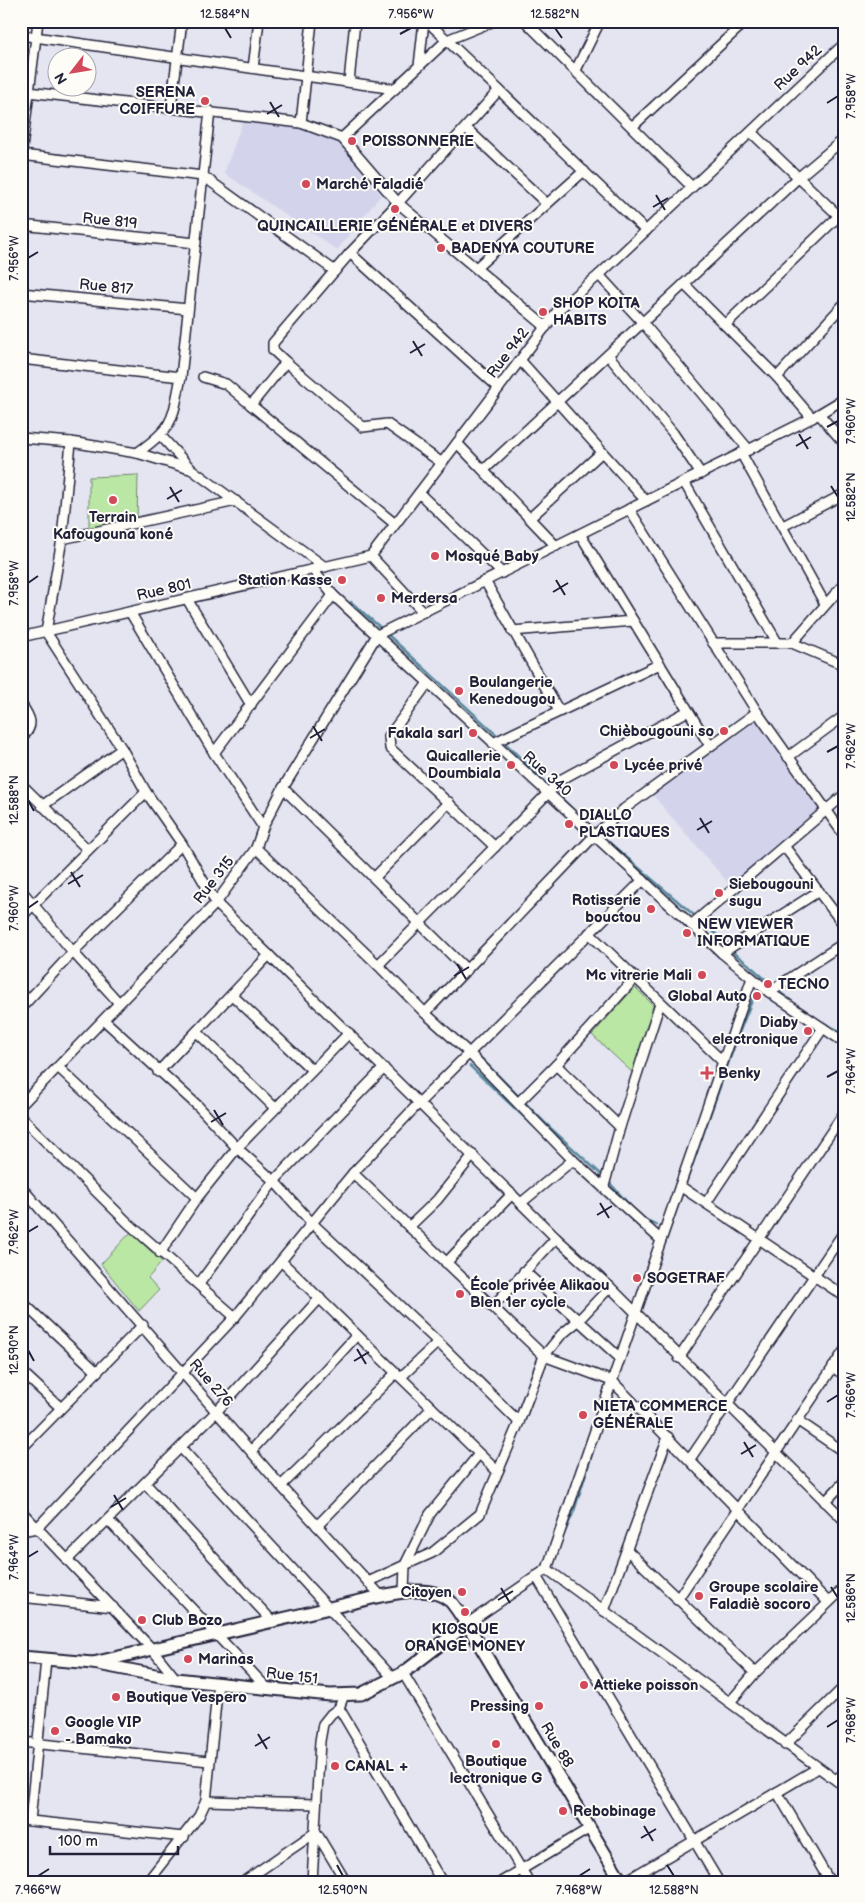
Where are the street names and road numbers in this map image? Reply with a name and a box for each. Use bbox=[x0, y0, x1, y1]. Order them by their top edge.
street label: Rue 942 bbox=[770, 41, 826, 95]
street label: Rue 819 bbox=[82, 209, 138, 233]
street label: Rue 817 bbox=[78, 275, 134, 299]
street label: Rue 942 bbox=[483, 324, 533, 382]
street label: Rue 801 bbox=[135, 575, 193, 605]
street label: Rue 340 bbox=[519, 747, 575, 801]
street label: Rue 315 bbox=[189, 852, 239, 908]
street label: Rue 276 bbox=[185, 1355, 237, 1411]
street label: Rue 151 bbox=[265, 1663, 319, 1689]
street label: Rue 88 bbox=[536, 1719, 578, 1771]

